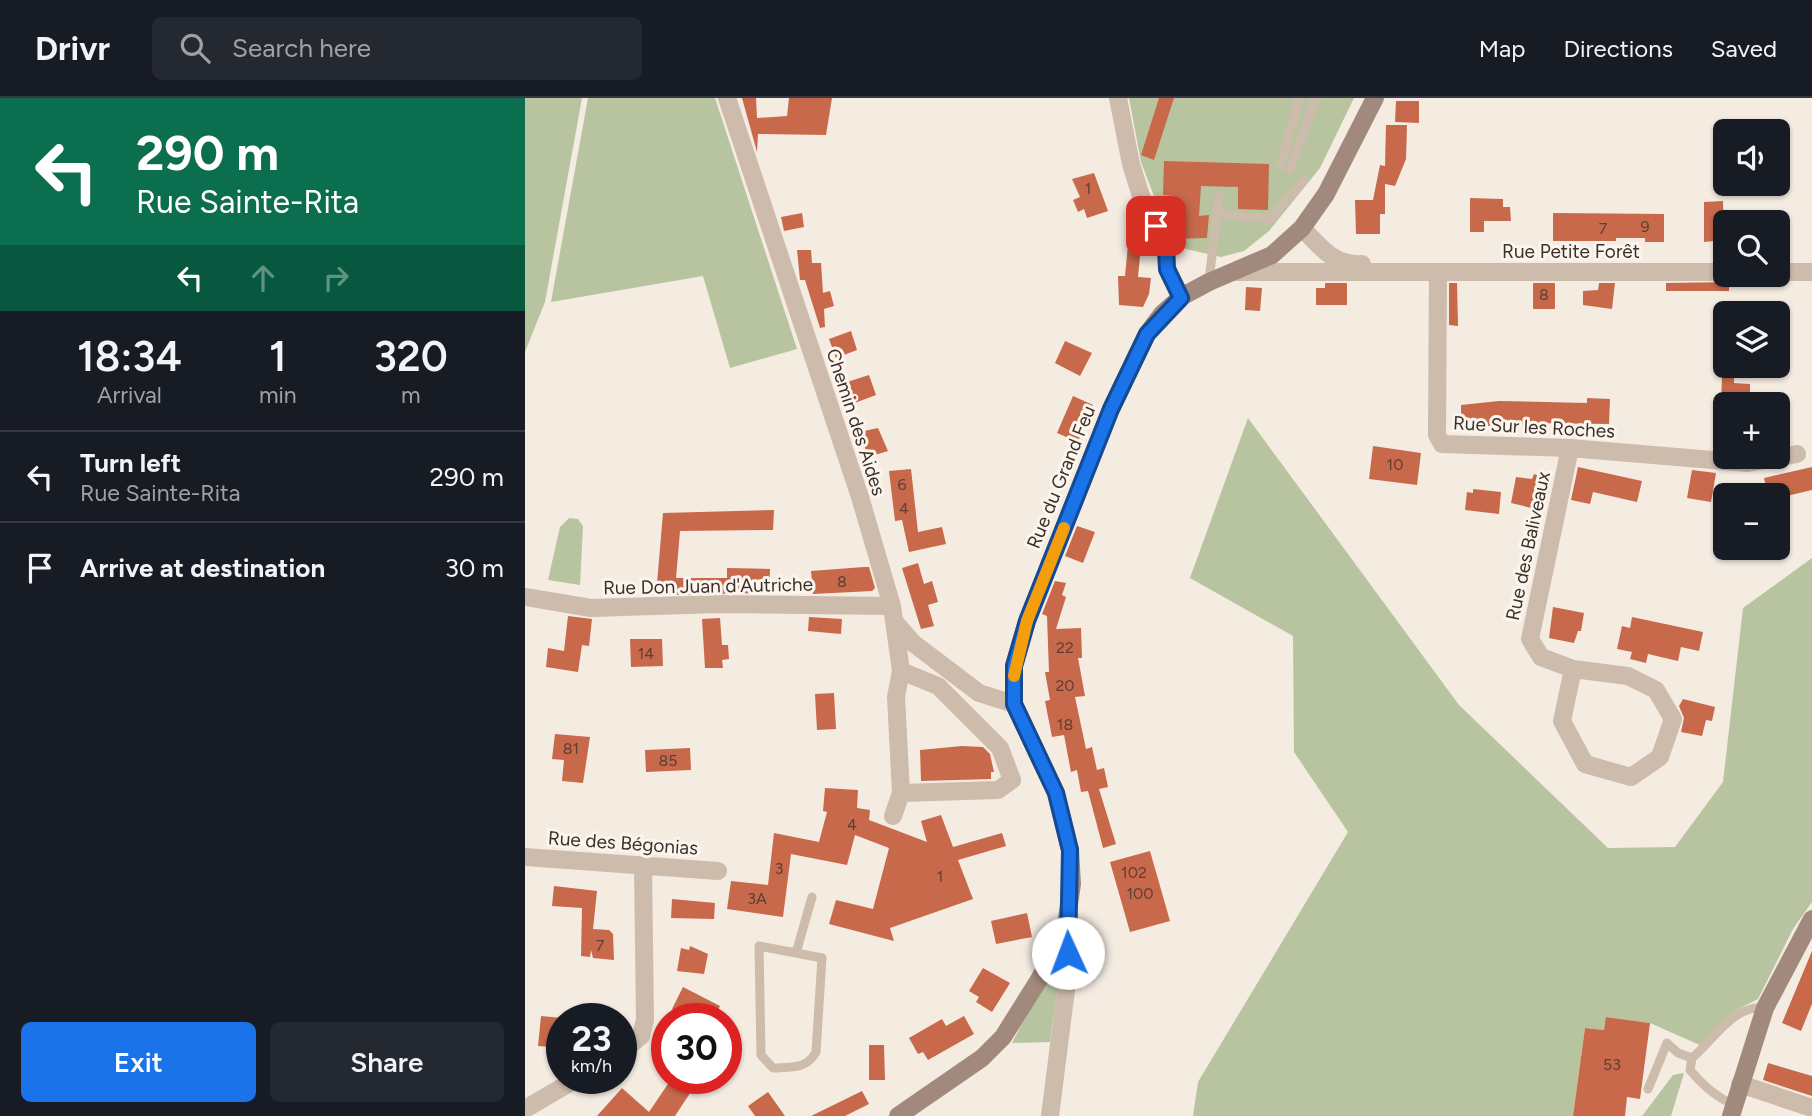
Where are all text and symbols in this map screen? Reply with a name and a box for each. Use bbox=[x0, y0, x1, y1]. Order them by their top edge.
search box bbox=[152, 17, 642, 80]
text: Drivr bbox=[35, 29, 110, 68]
icon: search bbox=[176, 29, 214, 67]
text: Search here bbox=[232, 32, 371, 64]
text: Map bbox=[1479, 34, 1525, 63]
text: Directions bbox=[1563, 34, 1673, 63]
text: Saved bbox=[1711, 34, 1777, 63]
map controls bbox=[1713, 119, 1790, 560]
button: sound bbox=[1713, 119, 1790, 196]
text: 290 m bbox=[136, 123, 279, 182]
icon: left bbox=[21, 126, 112, 217]
house number: 1 bbox=[1085, 179, 1091, 198]
text: Rue Sainte-Rita bbox=[136, 183, 359, 221]
pin bbox=[1126, 196, 1186, 256]
icon: arrive bbox=[1137, 207, 1175, 245]
button: search bbox=[1713, 210, 1790, 287]
house number: 9 bbox=[1640, 217, 1650, 236]
house number: 7 bbox=[1599, 219, 1608, 238]
street label: Rue Petite Forêt bbox=[1502, 240, 1640, 263]
icon: left bbox=[171, 259, 209, 297]
icon: ahead bbox=[244, 259, 282, 297]
icon: right bbox=[317, 259, 355, 297]
house number: 8 bbox=[1539, 285, 1549, 304]
button: layers bbox=[1713, 301, 1790, 378]
text: 18:34 bbox=[77, 331, 182, 382]
text: 1 bbox=[269, 331, 287, 382]
text: 320 bbox=[374, 331, 448, 382]
street label: Chemin des Aides bbox=[821, 346, 891, 499]
text: Arrival bbox=[97, 381, 162, 409]
text: min bbox=[259, 381, 297, 409]
text: m bbox=[401, 381, 421, 409]
button: + bbox=[1713, 392, 1790, 469]
street label: Rue du Grand Feu bbox=[1022, 402, 1100, 552]
street label: Rue Sur les Roches bbox=[1452, 411, 1616, 443]
text: Turn left bbox=[80, 447, 181, 479]
house number: 10 bbox=[1387, 455, 1403, 474]
icon: left bbox=[21, 458, 59, 496]
text: 290 m bbox=[430, 461, 504, 493]
street label: Rue des Baliveaux bbox=[1501, 469, 1555, 623]
house number: 6 bbox=[897, 475, 907, 494]
text: Rue Sainte-Rita bbox=[80, 479, 240, 507]
button: − bbox=[1713, 483, 1790, 560]
house number: 4 bbox=[899, 499, 909, 518]
icon: arrive bbox=[21, 549, 59, 587]
text: Arrive at destination bbox=[80, 552, 325, 584]
text: 30 m bbox=[445, 552, 504, 584]
house number: 8 bbox=[837, 572, 847, 591]
street label: Rue Don Juan d'Autriche bbox=[603, 573, 813, 599]
house number: 22 bbox=[1056, 638, 1074, 657]
house number: 14 bbox=[638, 644, 654, 663]
house number: 20 bbox=[1055, 676, 1075, 695]
house number: 18 bbox=[1057, 715, 1073, 734]
house number: 81 bbox=[563, 739, 579, 758]
house number: 85 bbox=[658, 751, 678, 770]
house number: 4 bbox=[847, 815, 857, 834]
street label: Rue des Bégonias bbox=[547, 826, 699, 860]
house number: 3 bbox=[775, 859, 783, 878]
house number: 102 bbox=[1121, 863, 1147, 882]
house number: 1 bbox=[937, 867, 943, 886]
house number: 100 bbox=[1126, 884, 1154, 903]
house number: 3A bbox=[747, 889, 767, 908]
position arrow bbox=[1031, 916, 1105, 990]
house number: 7 bbox=[596, 936, 605, 955]
speed limit sign: 30 bbox=[651, 1003, 742, 1094]
text: 23 bbox=[572, 1018, 611, 1060]
button: Exit bbox=[21, 1022, 256, 1102]
button: Share bbox=[270, 1022, 504, 1102]
text: km/h bbox=[571, 1055, 612, 1077]
house number: 53 bbox=[1603, 1055, 1621, 1074]

